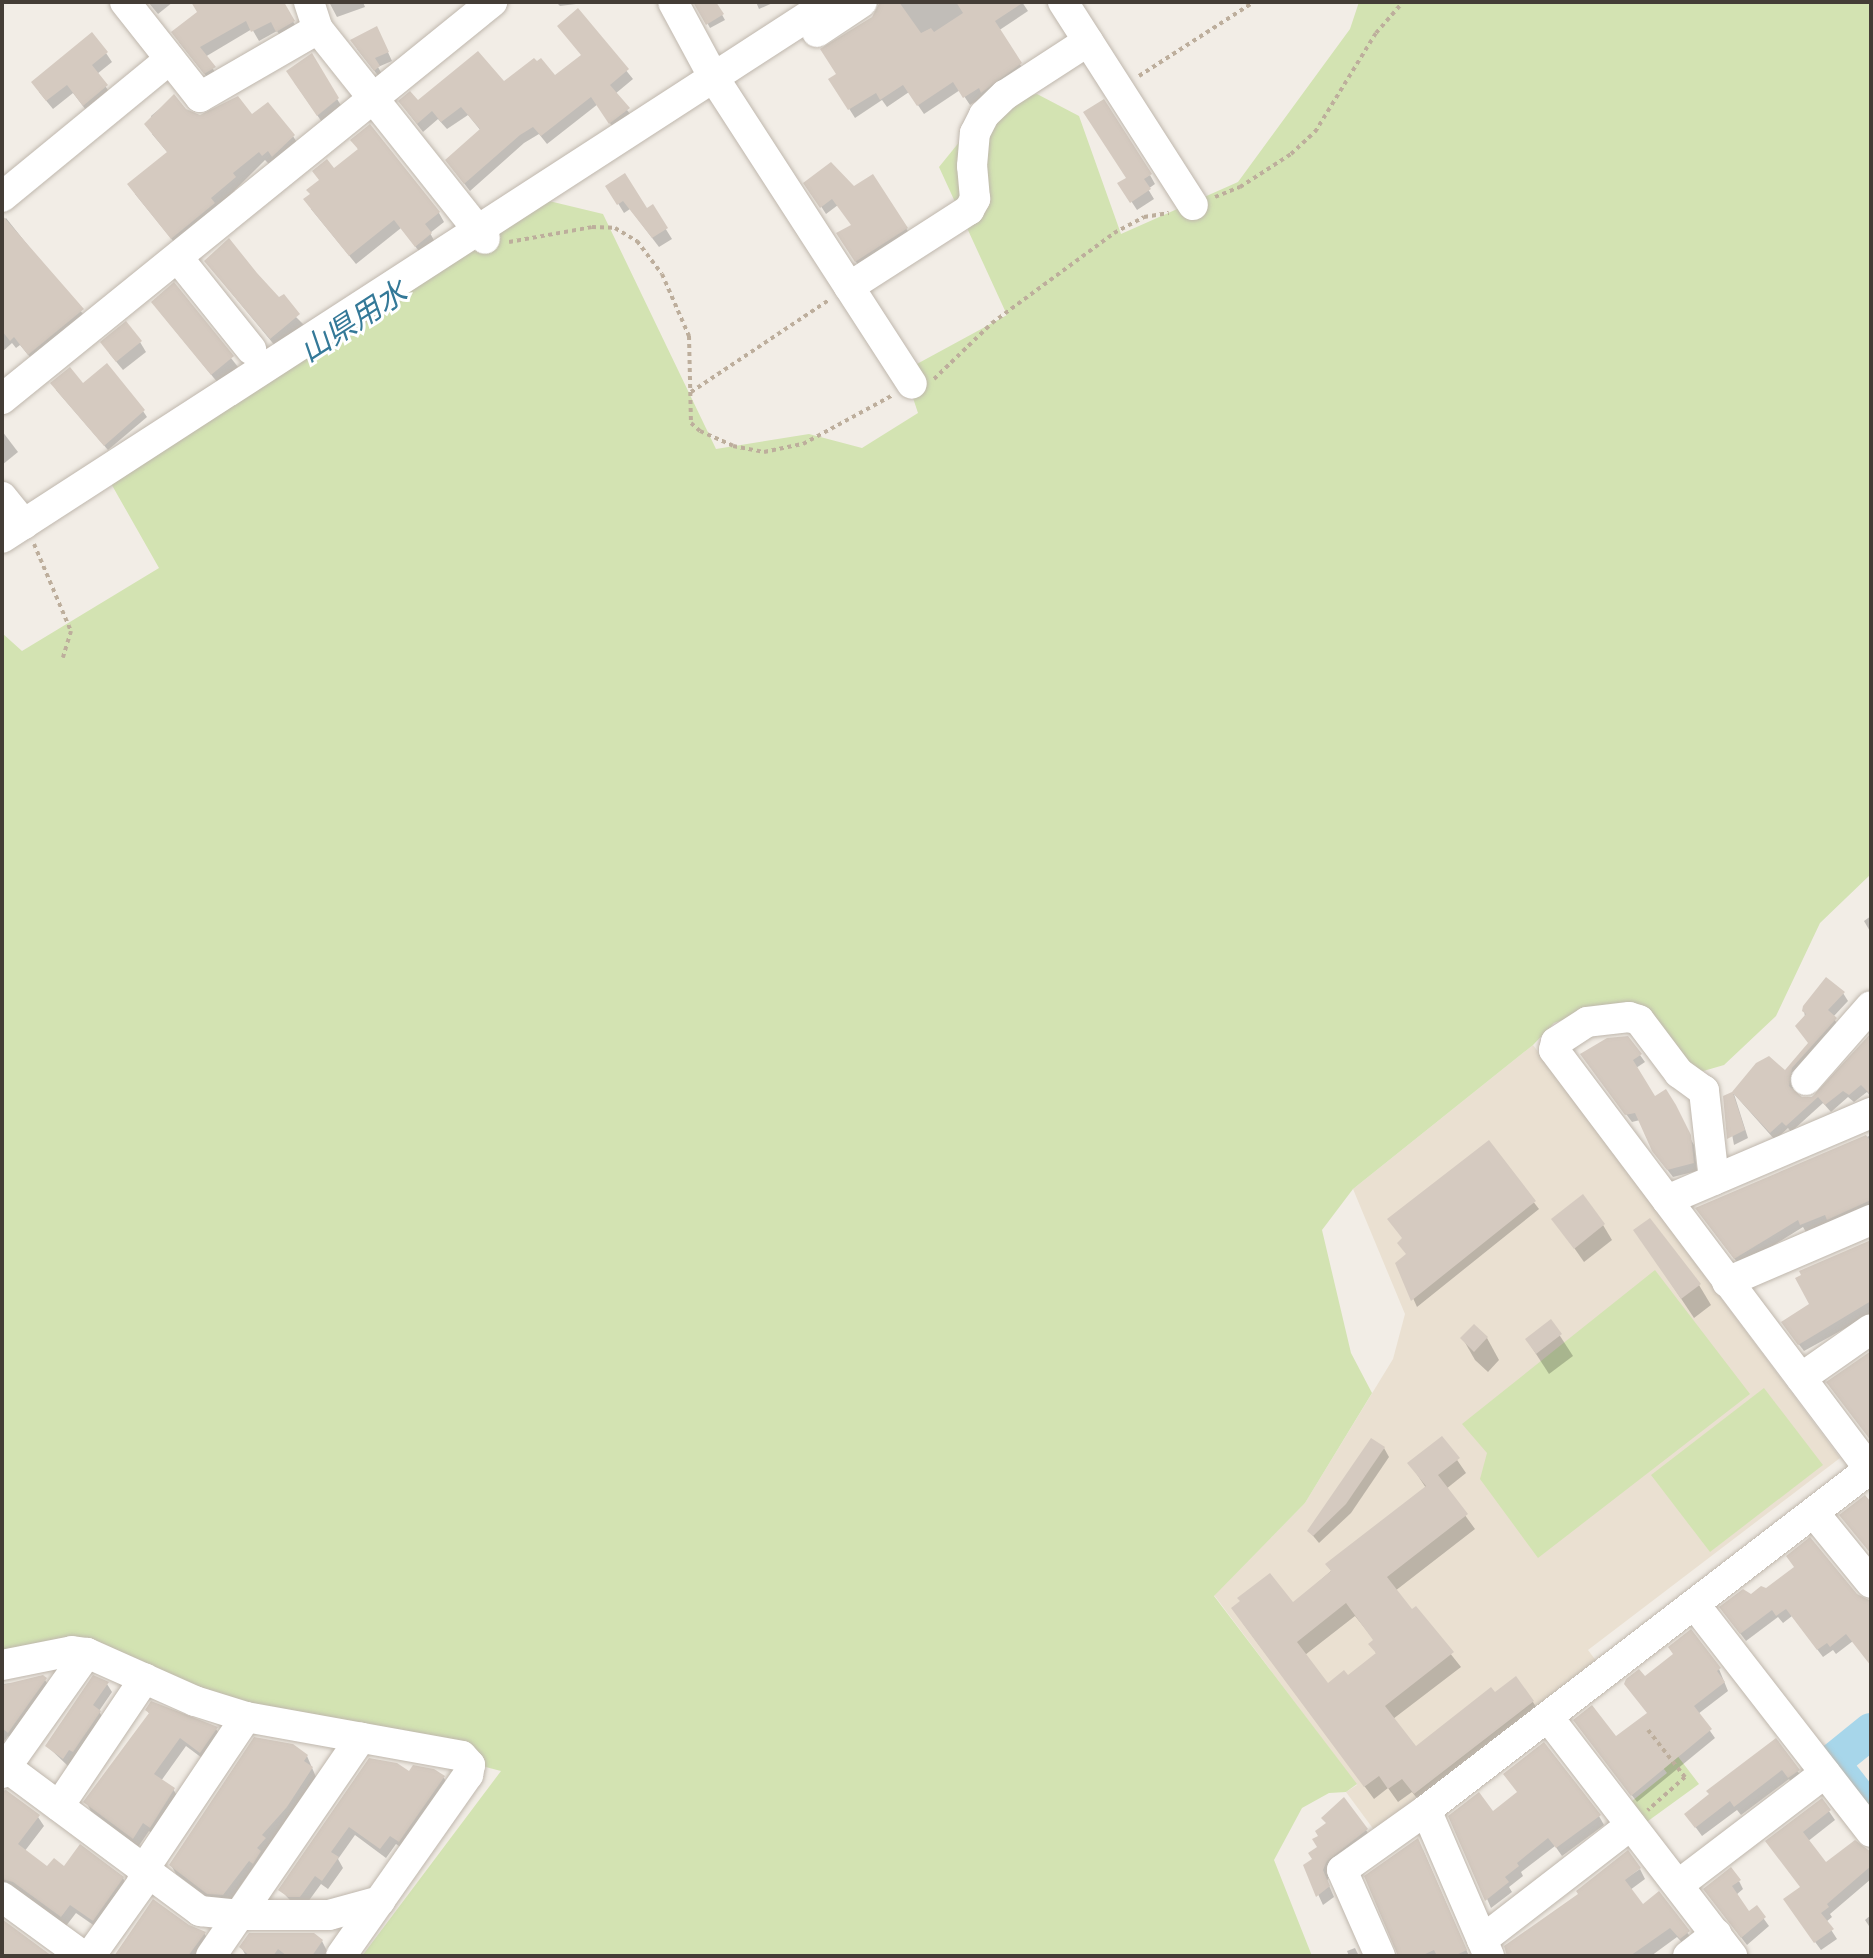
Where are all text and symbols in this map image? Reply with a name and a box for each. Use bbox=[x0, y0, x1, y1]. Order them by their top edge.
water label: 山県用水 bbox=[293, 273, 413, 369]

